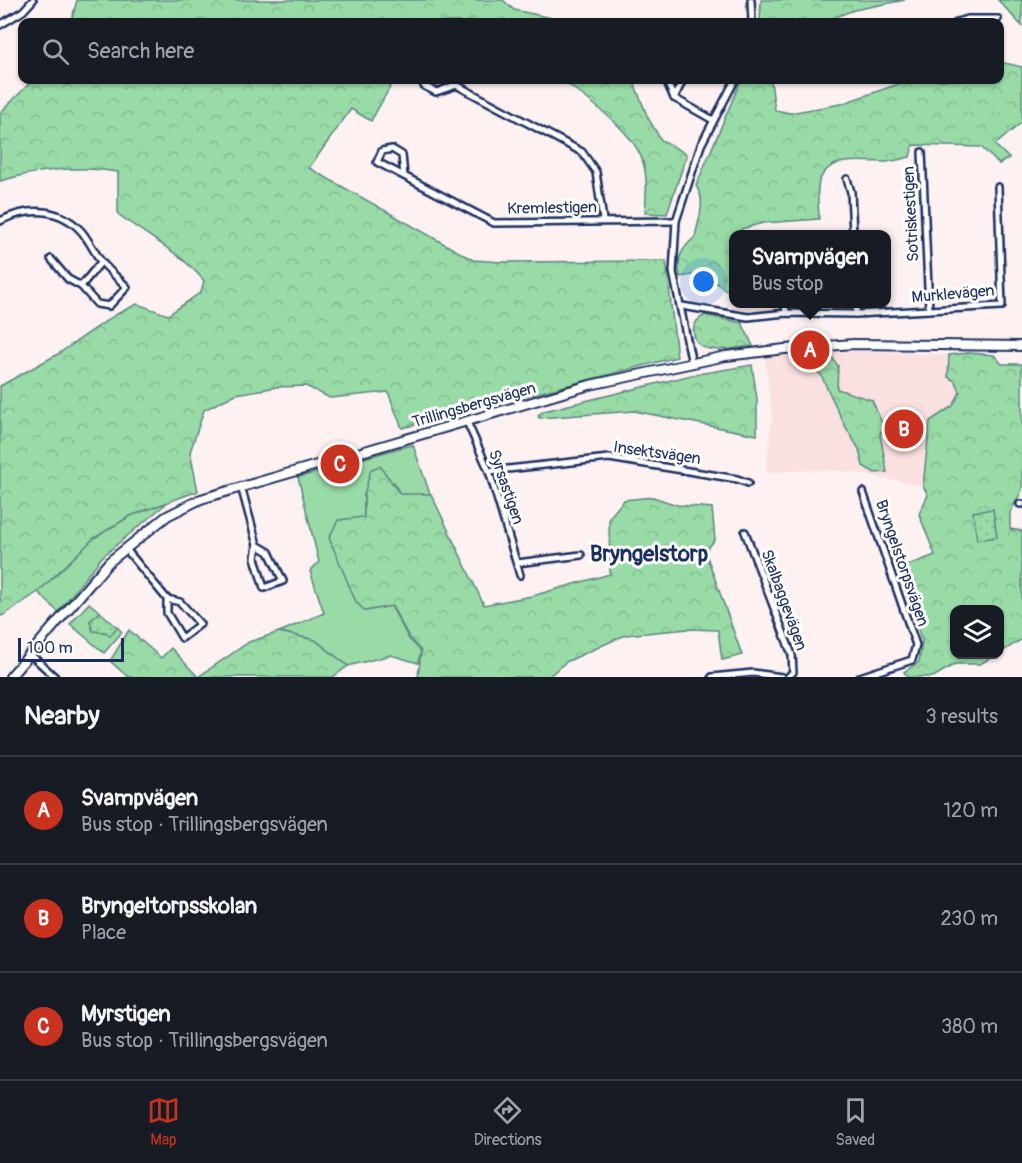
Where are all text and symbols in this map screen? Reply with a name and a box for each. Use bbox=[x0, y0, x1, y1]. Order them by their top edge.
search box bbox=[18, 18, 1004, 84]
icon: search bbox=[39, 35, 72, 68]
text: Search here bbox=[87, 37, 194, 65]
street label: Sotriskestigen bbox=[899, 166, 923, 262]
street label: Kremlestigen bbox=[507, 197, 597, 219]
popup bbox=[729, 230, 891, 308]
text: Svampvägen bbox=[751, 243, 869, 271]
your location bbox=[689, 267, 718, 296]
text: Bus stop bbox=[751, 271, 823, 296]
street label: Murklevägen bbox=[911, 280, 995, 308]
pin: A bbox=[790, 328, 830, 372]
street label: Trillingsbergsvägen bbox=[410, 378, 538, 432]
pin: B bbox=[884, 406, 924, 452]
street label: Insektsvägen bbox=[612, 437, 702, 469]
pin: C bbox=[320, 442, 360, 486]
street label: Syrsastigen bbox=[484, 447, 528, 527]
street label: Bryngelstorpsvägen bbox=[871, 497, 933, 629]
district label: Bryngelstorp bbox=[590, 540, 708, 568]
street label: Skalbaggevägen bbox=[756, 547, 812, 653]
map controls bbox=[950, 605, 1004, 659]
button: layers bbox=[950, 605, 1004, 659]
scale bar bbox=[18, 635, 124, 662]
text: 100 m bbox=[27, 638, 73, 658]
text: Nearby bbox=[24, 700, 100, 732]
text: 3 results bbox=[926, 704, 998, 729]
text: Svampvägen bbox=[81, 784, 198, 812]
text: A bbox=[37, 798, 50, 823]
text: 120 m bbox=[943, 798, 998, 823]
text: Bus stop · Trillingsbergsvägen bbox=[81, 812, 328, 837]
text: Bryngeltorpsskolan bbox=[81, 892, 257, 920]
text: B bbox=[38, 906, 49, 931]
text: 230 m bbox=[941, 906, 998, 931]
text: Place bbox=[81, 920, 126, 945]
text: Myrstigen bbox=[81, 1000, 171, 1028]
text: C bbox=[37, 1014, 50, 1039]
text: 380 m bbox=[941, 1014, 998, 1039]
text: Bus stop · Trillingsbergsvägen bbox=[81, 1028, 328, 1053]
tab: Map bbox=[147, 1094, 180, 1150]
tab: Directions bbox=[474, 1094, 542, 1150]
tab: Saved bbox=[835, 1094, 875, 1150]

